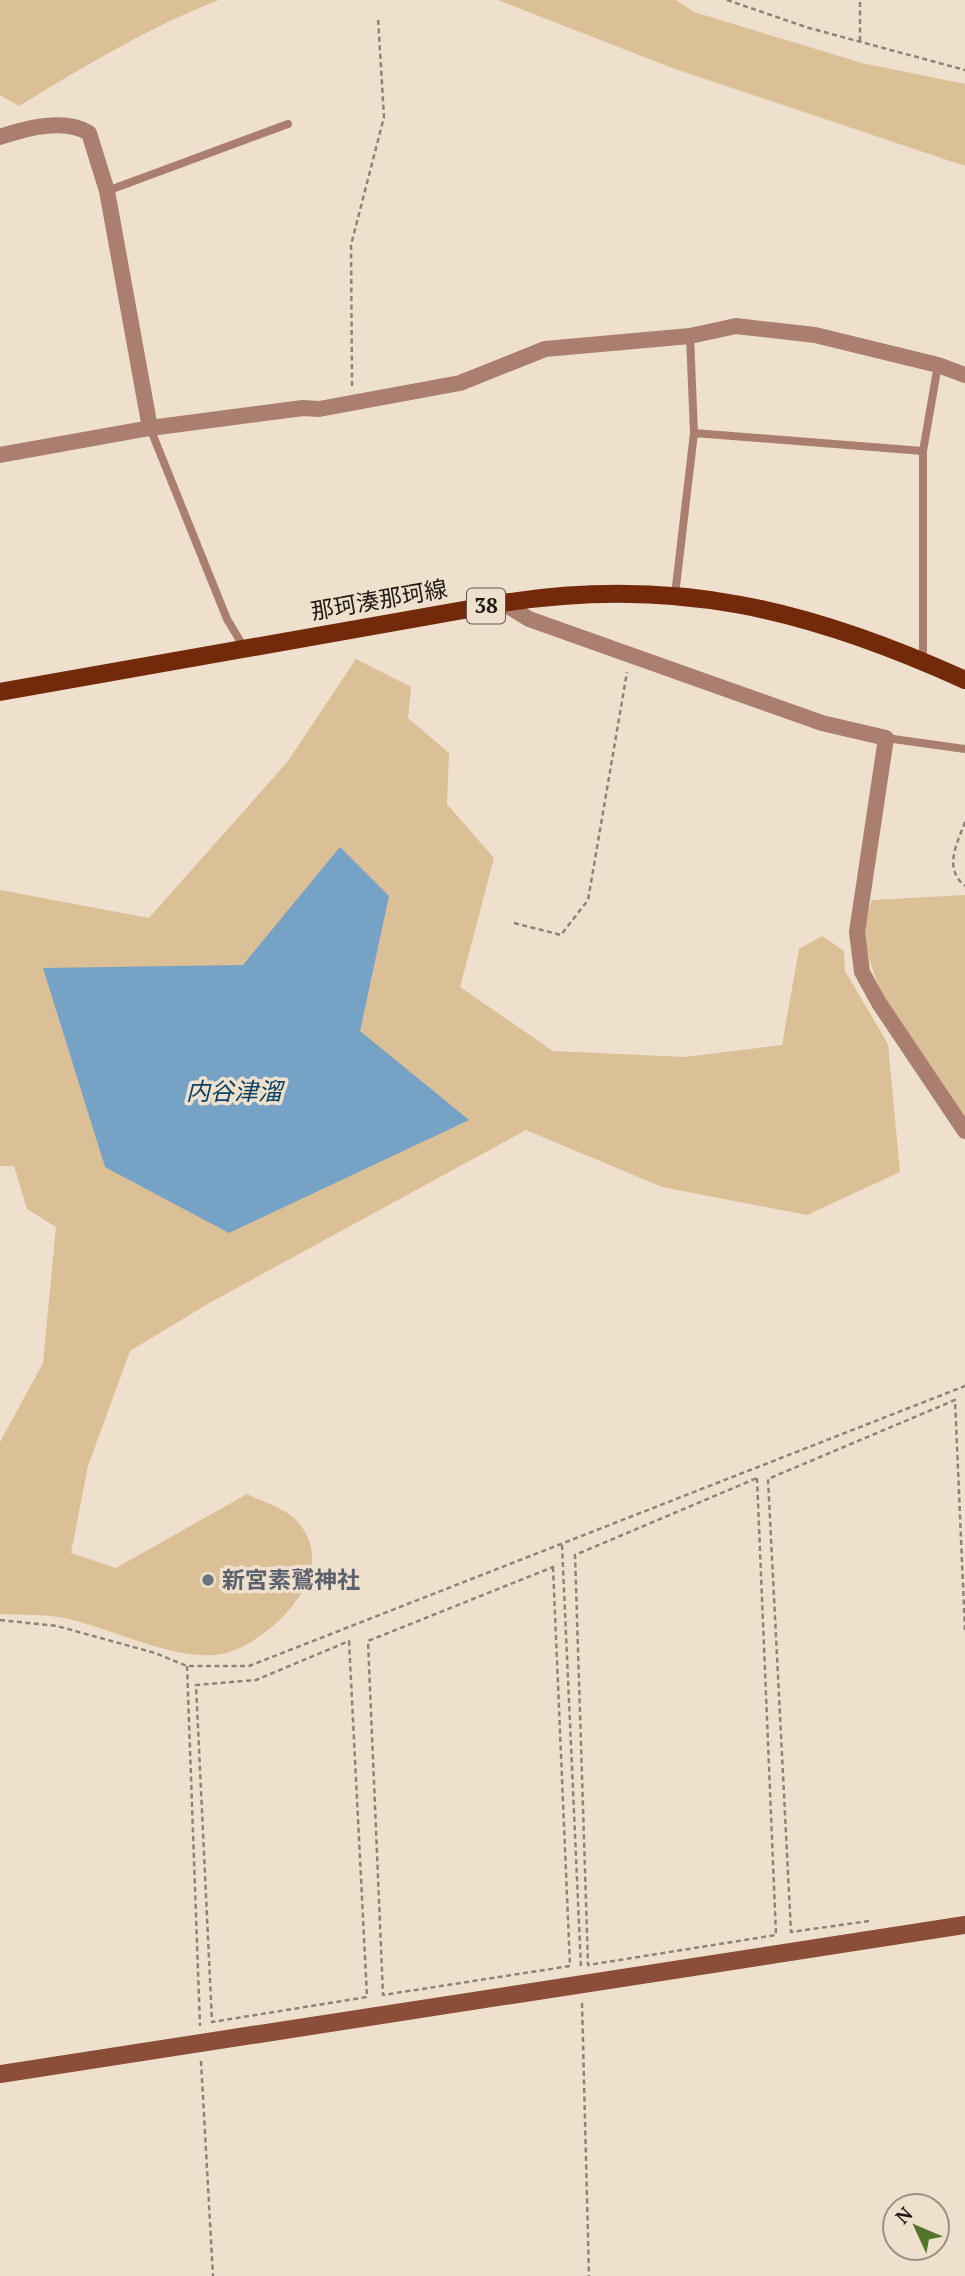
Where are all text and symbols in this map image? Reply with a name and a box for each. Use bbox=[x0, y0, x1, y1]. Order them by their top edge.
street label: 那珂湊那珂線 bbox=[308, 572, 450, 627]
road number: 38 bbox=[467, 588, 505, 624]
water label: 内谷津溜 bbox=[186, 1075, 286, 1107]
place label: 新宮素鷲神社 bbox=[222, 1564, 360, 1595]
marker: 新宮素鷲神社 bbox=[200, 1572, 216, 1588]
north arrow bbox=[881, 2192, 951, 2262]
text: N bbox=[889, 2201, 918, 2229]

